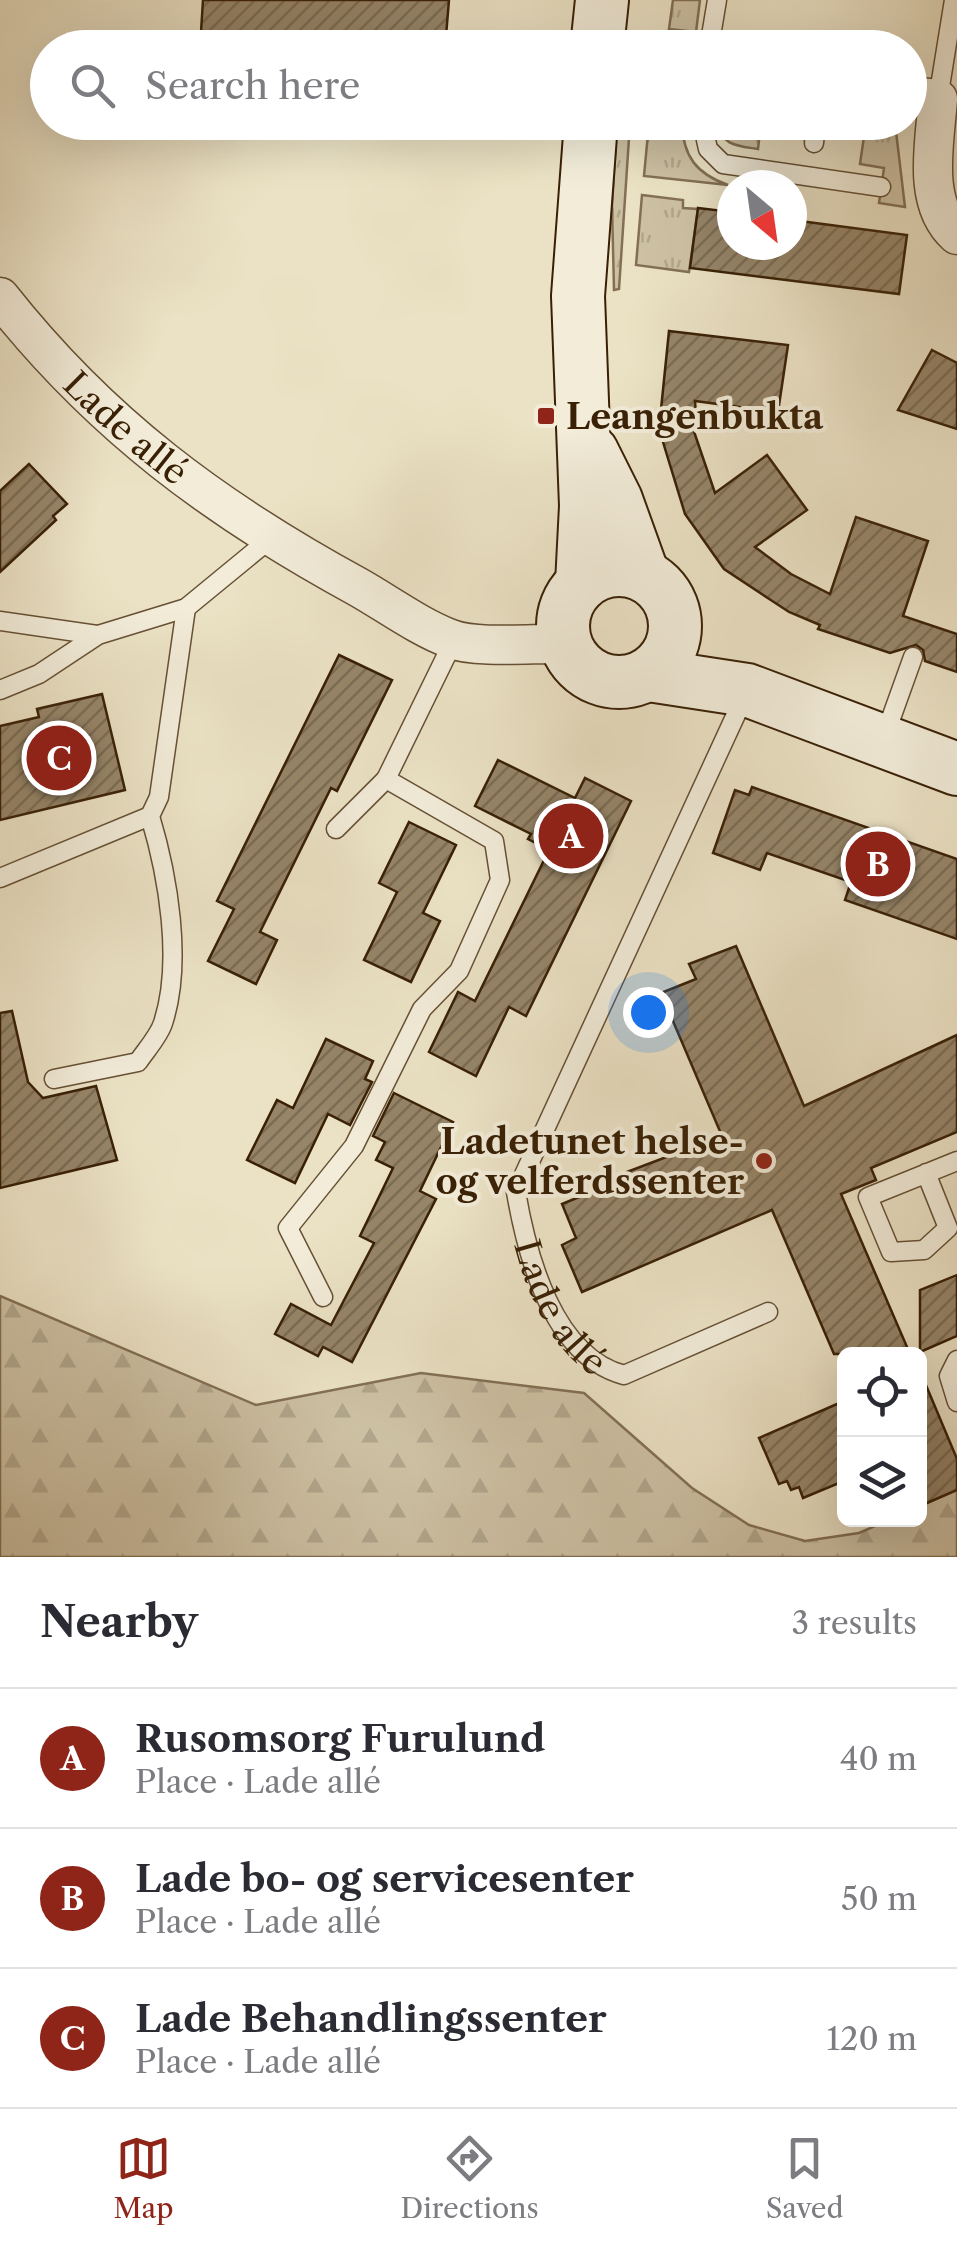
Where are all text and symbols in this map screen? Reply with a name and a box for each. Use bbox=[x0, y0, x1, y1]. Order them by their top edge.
search box bbox=[30, 30, 927, 140]
icon: search bbox=[65, 58, 120, 113]
text: Search here bbox=[145, 62, 360, 109]
north arrow bbox=[717, 170, 807, 260]
street label: Lade allé bbox=[55, 362, 197, 493]
place label: Leangenbukta bbox=[566, 395, 824, 438]
marker: Leangenbukta bbox=[535, 405, 557, 427]
pin: C bbox=[27, 720, 92, 796]
pin: A bbox=[538, 798, 604, 874]
pin: B bbox=[846, 826, 910, 902]
your location bbox=[623, 987, 674, 1038]
place label: Ladetunet helse- og velferdssenter bbox=[435, 1120, 744, 1203]
marker: Ladetunet helse- og velferdssenter bbox=[753, 1150, 775, 1172]
street label: Lade allé bbox=[506, 1234, 615, 1384]
map controls bbox=[837, 1347, 927, 1527]
button: locate bbox=[837, 1347, 927, 1437]
button: layers bbox=[837, 1437, 927, 1527]
text: Nearby bbox=[40, 1596, 198, 1648]
text: 3 results bbox=[791, 1603, 917, 1642]
text: Rusomsorg Furulund bbox=[135, 1715, 545, 1762]
text: A bbox=[60, 1739, 85, 1778]
text: 40 m bbox=[840, 1739, 917, 1778]
text: Place · Lade allé bbox=[135, 1762, 381, 1801]
text: Lade bo- og servicesenter bbox=[135, 1855, 634, 1902]
text: B bbox=[61, 1879, 84, 1918]
text: 50 m bbox=[841, 1879, 917, 1918]
text: Place · Lade allé bbox=[135, 1902, 381, 1941]
text: Lade Behandlingssenter bbox=[135, 1995, 607, 2042]
text: C bbox=[60, 2019, 85, 2058]
text: 120 m bbox=[827, 2019, 917, 2058]
text: Place · Lade allé bbox=[135, 2042, 381, 2081]
tab: Map bbox=[113, 2131, 174, 2225]
tab: Directions bbox=[400, 2131, 539, 2225]
tab: Saved bbox=[766, 2131, 844, 2225]

